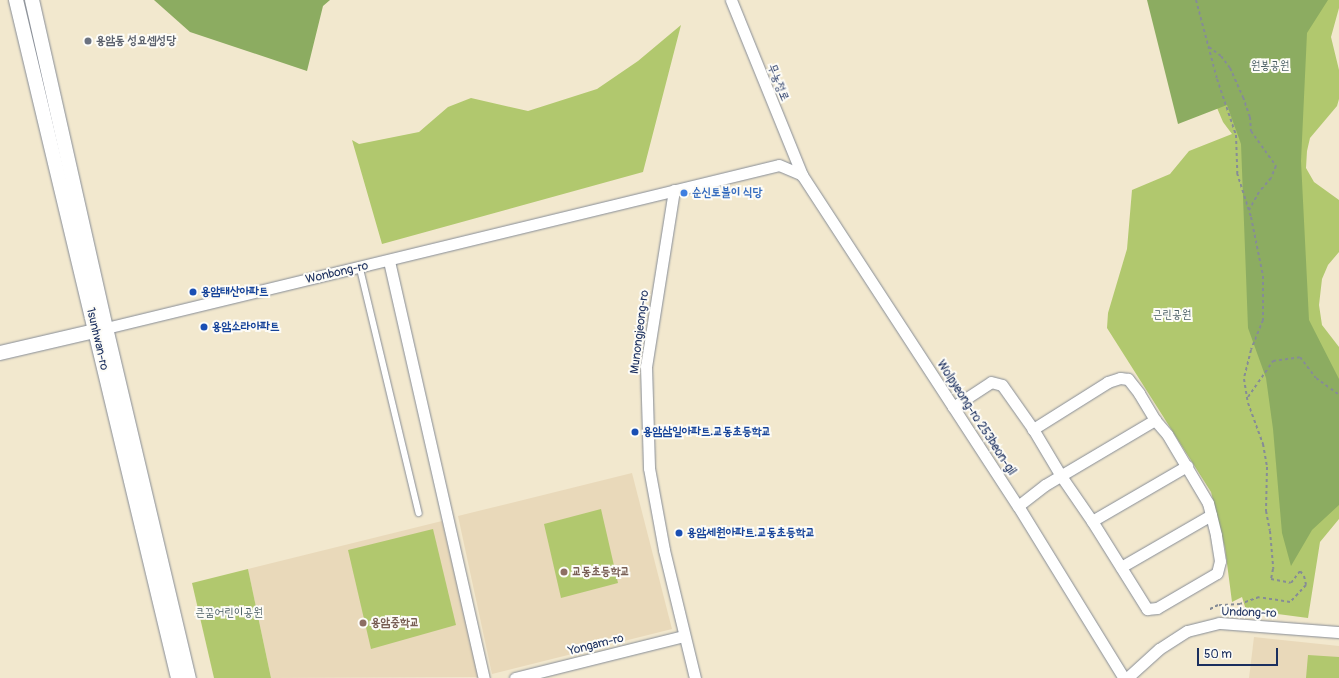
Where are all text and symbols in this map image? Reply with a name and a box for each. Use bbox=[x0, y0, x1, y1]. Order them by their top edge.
place label: 용암동 성요셉성당 bbox=[96, 34, 176, 48]
marker: 용암동 성요셉성당 bbox=[83, 36, 93, 46]
park label: 원봉공원 bbox=[1251, 59, 1289, 73]
street label: 무농정로 bbox=[764, 62, 792, 104]
place label: 순신토불이 식당 bbox=[692, 186, 762, 200]
marker: 순신토불이 식당 bbox=[679, 188, 689, 198]
street label: Wonbong-ro bbox=[304, 259, 370, 287]
place label: 용암태산아파트 bbox=[201, 285, 269, 299]
marker: 용암태산아파트 bbox=[188, 287, 198, 297]
street label: Munongjeong-ro bbox=[628, 289, 652, 375]
street label: 1sunhwan-ro bbox=[83, 306, 111, 372]
park label: 근린공원 bbox=[1153, 308, 1191, 322]
place label: 용암소라아파트 bbox=[212, 320, 280, 334]
marker: 용암소라아파트 bbox=[199, 322, 209, 332]
street label: Wolpyeong-ro 253beon-gil bbox=[933, 358, 1019, 478]
place label: 용암삼일아파트.교동초등학교 bbox=[643, 425, 771, 439]
marker: 용암삼일아파트.교동초등학교 bbox=[630, 427, 640, 437]
place label: 용암세원아파트.교동초등학교 bbox=[687, 526, 815, 540]
marker: 용암세원아파트.교동초등학교 bbox=[674, 528, 684, 538]
place label: 교동초등학교 bbox=[572, 565, 630, 579]
marker: 교동초등학교 bbox=[559, 567, 569, 577]
street label: Undong-ro bbox=[1221, 605, 1277, 621]
park label: 큰꿈어린이공원 bbox=[195, 606, 263, 620]
place label: 용암중학교 bbox=[371, 616, 419, 630]
marker: 용암중학교 bbox=[358, 618, 368, 628]
street label: Yongam-ro bbox=[567, 631, 625, 659]
scale bar bbox=[1199, 640, 1280, 666]
text: 50 m bbox=[1204, 647, 1232, 662]

